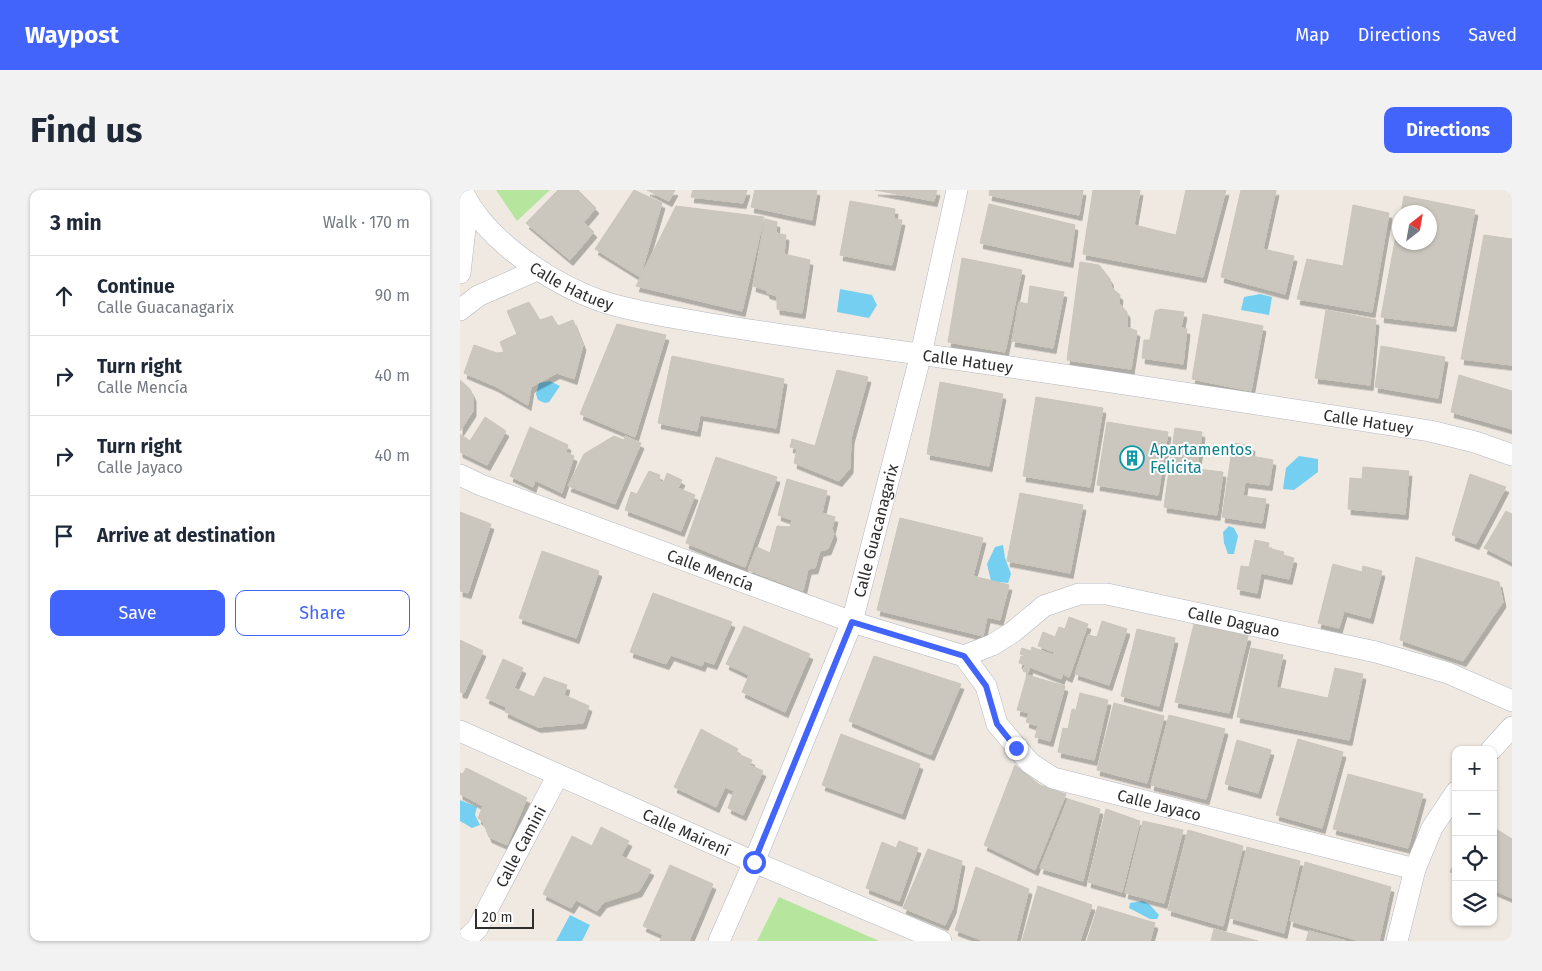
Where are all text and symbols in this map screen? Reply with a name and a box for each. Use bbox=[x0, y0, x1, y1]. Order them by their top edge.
text: Waypost bbox=[25, 21, 119, 49]
text: Map bbox=[1295, 24, 1330, 46]
text: Directions bbox=[1358, 24, 1440, 46]
text: Saved bbox=[1468, 24, 1517, 46]
button: Directions bbox=[1384, 107, 1512, 153]
text: Find us bbox=[30, 109, 142, 151]
north arrow bbox=[1392, 205, 1437, 250]
text: 3 min bbox=[50, 210, 102, 236]
text: Walk · 170 m bbox=[323, 213, 410, 232]
street label: Calle Hatuey bbox=[526, 258, 616, 314]
text: Continue bbox=[97, 275, 175, 298]
icon: ahead bbox=[50, 282, 78, 310]
text: 90 m bbox=[375, 286, 410, 305]
text: Calle Guacanagarix bbox=[97, 298, 234, 317]
street label: Calle Hatuey bbox=[922, 346, 1014, 377]
text: Turn right bbox=[97, 355, 182, 378]
icon: right bbox=[50, 362, 78, 390]
text: 40 m bbox=[375, 366, 410, 385]
text: Calle Mencía bbox=[97, 378, 188, 397]
street label: Calle Hatuey bbox=[1322, 405, 1415, 438]
text: Turn right bbox=[97, 435, 182, 458]
place label: Apartamentos Felicita bbox=[1150, 440, 1252, 477]
icon: right bbox=[50, 442, 78, 470]
building icon: Apartamentos Felicita bbox=[1119, 445, 1145, 471]
text: 40 m bbox=[375, 446, 410, 465]
text: Calle Jayaco bbox=[97, 458, 183, 477]
street label: Calle Guacanagarix bbox=[850, 462, 902, 600]
icon: arrive bbox=[50, 522, 78, 550]
text: Arrive at destination bbox=[97, 524, 276, 547]
street label: Calle Mencía bbox=[664, 546, 756, 595]
button: Save bbox=[50, 590, 225, 636]
button: Share bbox=[235, 590, 410, 636]
street label: Calle Daguao bbox=[1186, 603, 1282, 641]
route end bbox=[1005, 737, 1028, 760]
map controls bbox=[1452, 746, 1497, 926]
button: + bbox=[1452, 746, 1497, 791]
street label: Calle Jayaco bbox=[1115, 786, 1203, 825]
button: − bbox=[1452, 791, 1497, 836]
street label: Calle Camini bbox=[492, 803, 550, 891]
street label: Calle Mairení bbox=[640, 805, 733, 860]
button: locate bbox=[1452, 836, 1497, 881]
route start bbox=[743, 851, 766, 874]
button: layers bbox=[1452, 881, 1497, 926]
scale bar bbox=[475, 906, 534, 929]
text: 20 m bbox=[482, 909, 512, 926]

